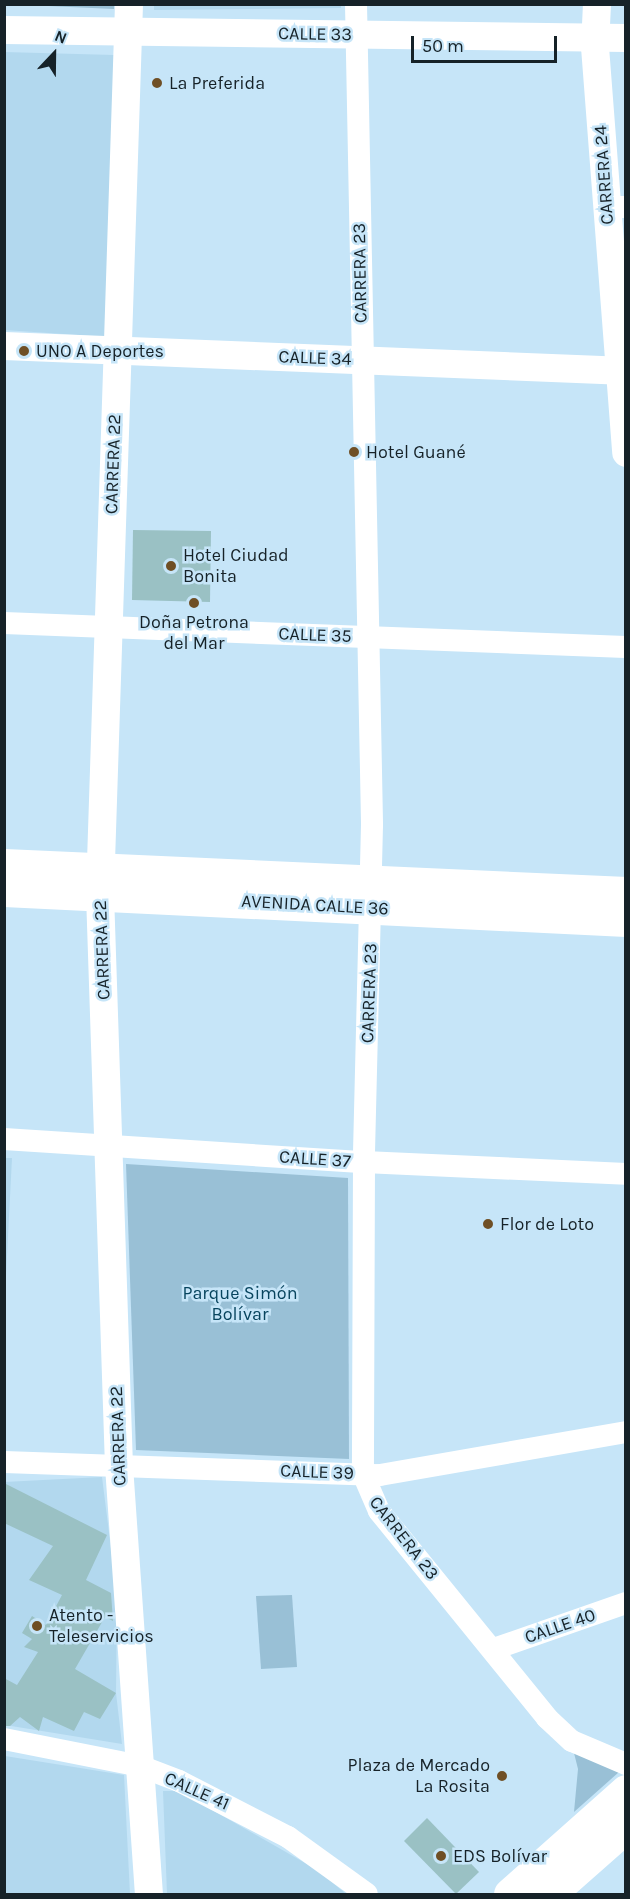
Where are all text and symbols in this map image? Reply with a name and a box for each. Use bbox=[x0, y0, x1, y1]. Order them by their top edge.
street label: CALLE 33 bbox=[278, 23, 352, 45]
north arrow bbox=[24, 24, 84, 84]
scale bar bbox=[414, 24, 560, 62]
text: N bbox=[52, 26, 70, 48]
text: 50 m bbox=[422, 35, 464, 57]
place label: La Preferida bbox=[169, 72, 265, 94]
marker: La Preferida bbox=[150, 76, 164, 90]
street label: CARRERA 24 bbox=[590, 125, 618, 225]
street label: CARRERA 23 bbox=[348, 223, 372, 323]
place label: UNO A Deportes bbox=[36, 340, 164, 362]
marker: UNO A Deportes bbox=[17, 344, 31, 358]
street label: CALLE 34 bbox=[278, 346, 352, 370]
street label: CARRERA 22 bbox=[100, 414, 126, 514]
place label: Hotel Guané bbox=[366, 441, 466, 463]
marker: Hotel Guané bbox=[347, 445, 361, 459]
place label: Hotel Ciudad Bonita bbox=[183, 545, 289, 588]
marker: Hotel Ciudad Bonita bbox=[164, 559, 178, 573]
marker: Doña Petrona del Mar bbox=[187, 596, 201, 610]
place label: Doña Petrona del Mar bbox=[139, 612, 249, 654]
street label: CALLE 35 bbox=[278, 623, 352, 647]
street label: AVENIDA CALLE 36 bbox=[241, 890, 389, 920]
street label: CARRERA 22 bbox=[89, 900, 115, 1000]
street label: CARRERA 23 bbox=[356, 943, 382, 1043]
street label: CALLE 37 bbox=[278, 1146, 352, 1172]
place label: Flor de Loto bbox=[500, 1213, 594, 1235]
marker: Flor de Loto bbox=[481, 1217, 495, 1231]
park label: Parque Simón Bolívar bbox=[182, 1283, 298, 1326]
street label: CARRERA 22 bbox=[105, 1386, 131, 1486]
street label: CALLE 39 bbox=[280, 1460, 354, 1484]
street label: CARRERA 23 bbox=[365, 1492, 443, 1584]
street label: CALLE 40 bbox=[522, 1604, 598, 1648]
place label: Atento - Teleservicios bbox=[49, 1605, 154, 1648]
marker: Atento - Teleservicios bbox=[30, 1619, 44, 1633]
place label: Plaza de Mercado La Rosita bbox=[347, 1755, 490, 1798]
street label: CALLE 41 bbox=[161, 1767, 233, 1815]
marker: Plaza de Mercado La Rosita bbox=[495, 1769, 509, 1783]
place label: EDS Bolívar bbox=[453, 1845, 547, 1867]
marker: EDS Bolívar bbox=[434, 1849, 448, 1863]

